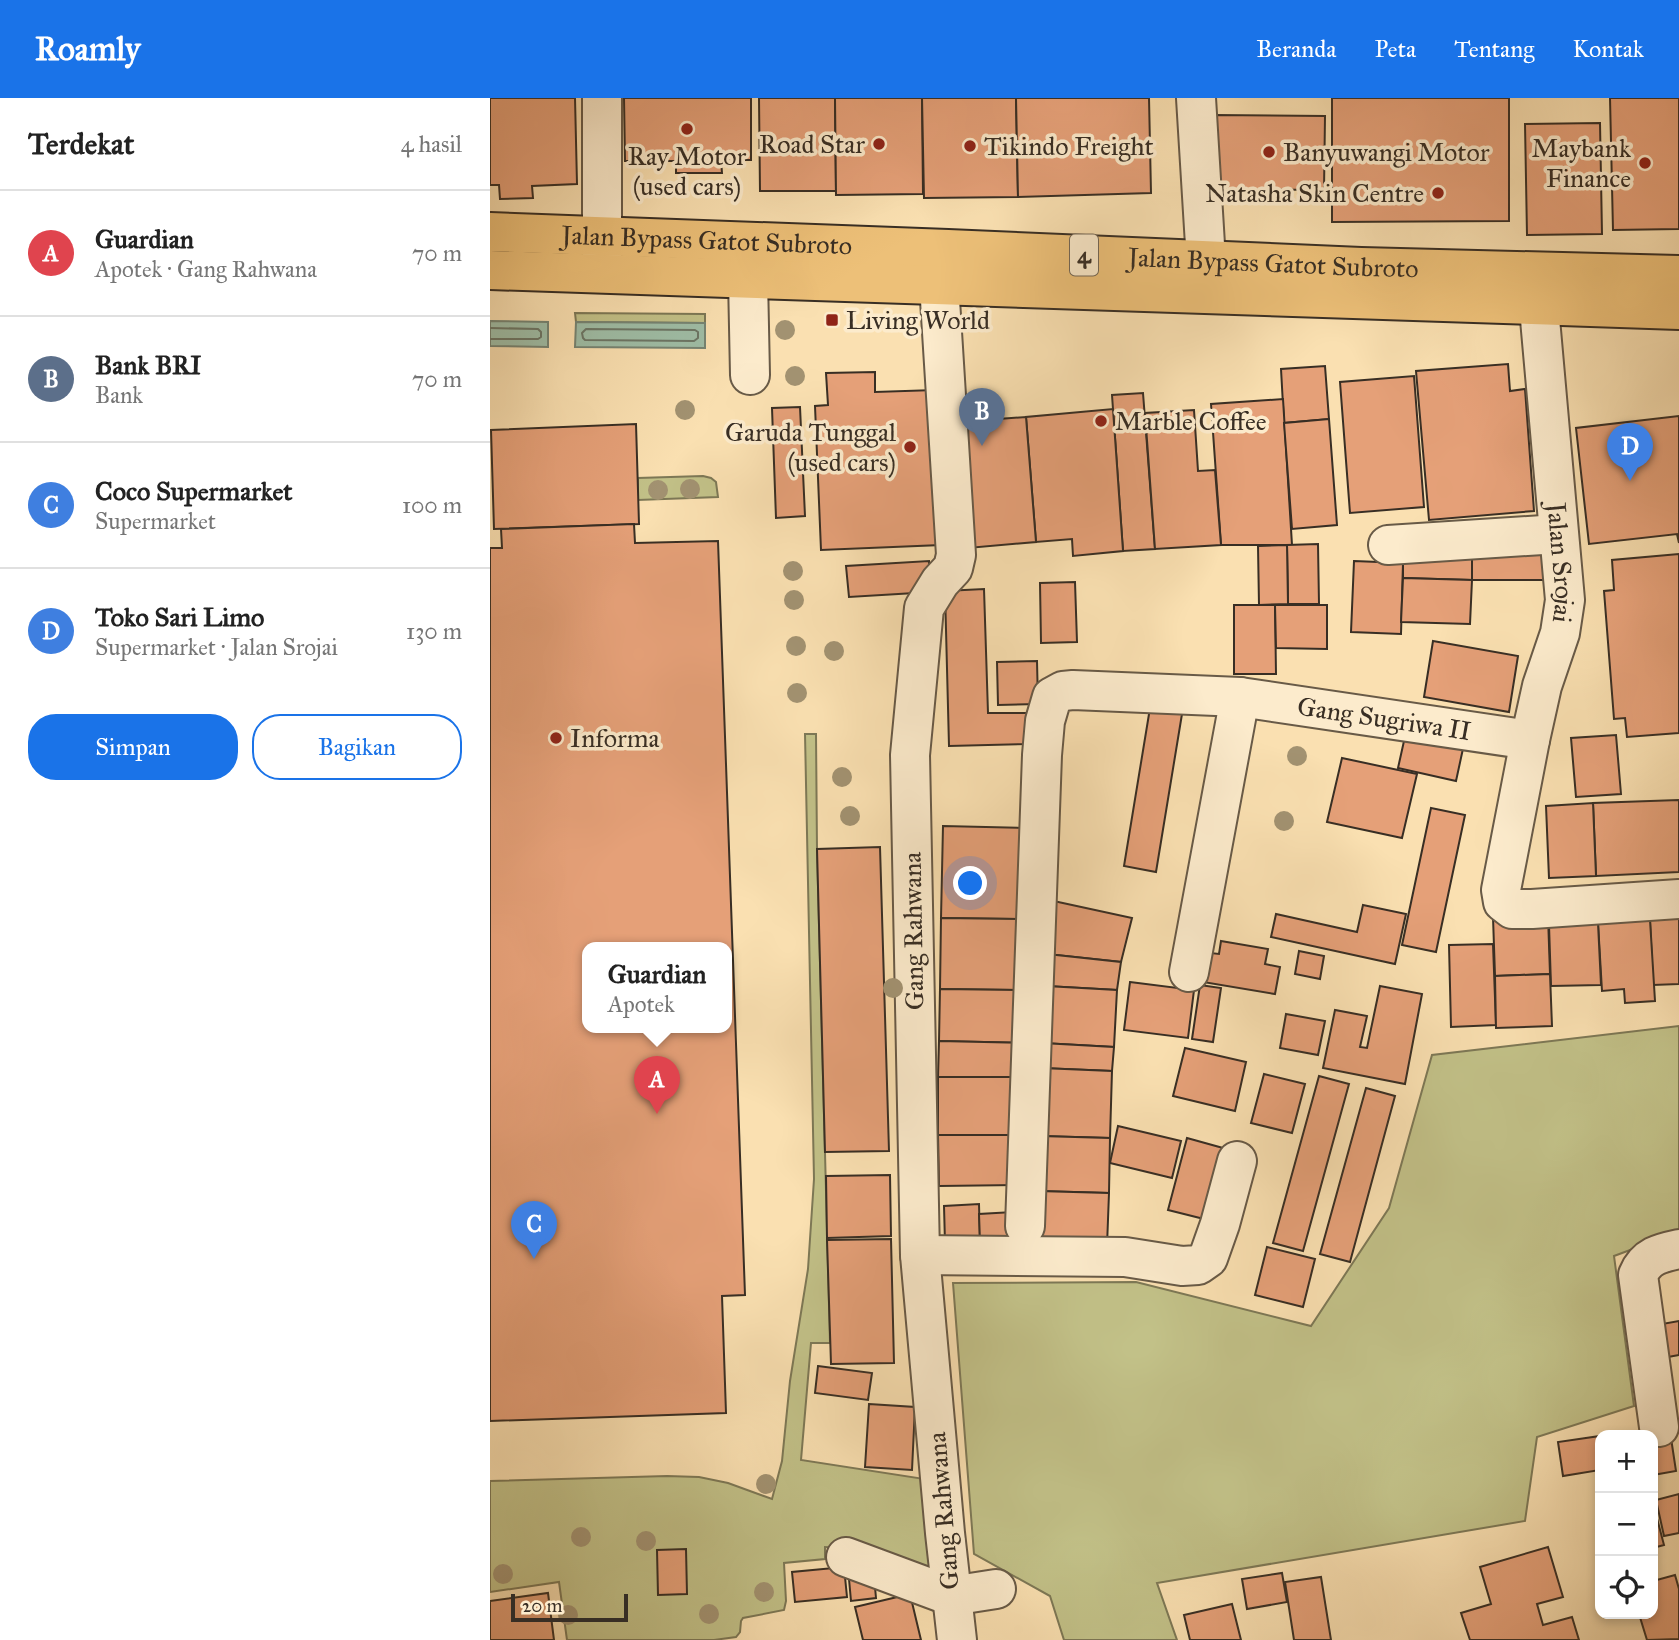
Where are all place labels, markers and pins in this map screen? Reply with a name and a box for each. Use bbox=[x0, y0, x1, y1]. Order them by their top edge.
marker: Ray Motor (used cars) bbox=[679, 121, 695, 137]
place label: Road Star bbox=[759, 128, 865, 160]
place label: Tikindo Freight bbox=[984, 130, 1154, 162]
place label: Maybank Finance bbox=[1532, 132, 1632, 194]
marker: Road Star bbox=[871, 136, 887, 152]
place label: Banyuwangi Motor bbox=[1283, 136, 1490, 168]
marker: Tikindo Freight bbox=[962, 138, 978, 154]
place label: Ray Motor (used cars) bbox=[628, 140, 747, 202]
marker: Banyuwangi Motor bbox=[1261, 144, 1277, 160]
marker: Maybank Finance bbox=[1637, 155, 1653, 171]
place label: Natasha Skin Centre bbox=[1205, 177, 1424, 209]
marker: Natasha Skin Centre bbox=[1430, 185, 1446, 201]
place label: Living World bbox=[846, 304, 990, 336]
marker: Living World bbox=[824, 312, 840, 328]
pin: B bbox=[959, 388, 1005, 446]
place label: Marble Coffee bbox=[1115, 405, 1267, 437]
marker: Marble Coffee bbox=[1093, 413, 1109, 429]
place label: Garuda Tunggal (used cars) bbox=[725, 416, 896, 478]
pin: D bbox=[1607, 423, 1653, 481]
marker: Garuda Tunggal (used cars) bbox=[902, 439, 918, 455]
place label: Informa bbox=[570, 722, 660, 754]
marker: Informa bbox=[548, 730, 564, 746]
pin: A bbox=[634, 1056, 680, 1114]
pin: C bbox=[511, 1201, 557, 1259]

